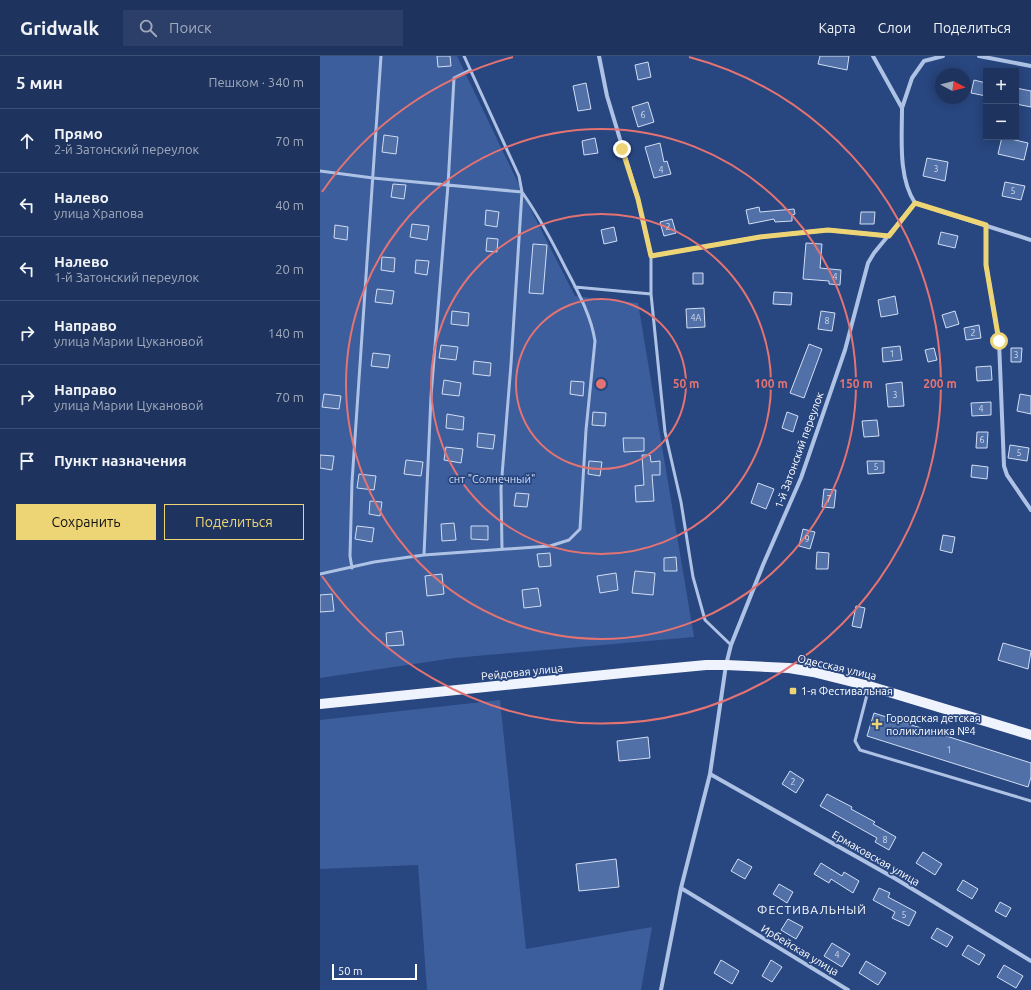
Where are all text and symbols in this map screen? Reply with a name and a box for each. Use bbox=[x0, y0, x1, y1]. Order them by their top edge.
search box bbox=[123, 10, 403, 46]
text: Gridwalk bbox=[20, 17, 99, 39]
icon: search bbox=[137, 17, 159, 39]
text: Поиск bbox=[169, 19, 212, 36]
text: Карта bbox=[818, 20, 856, 36]
text: Слои bbox=[878, 20, 911, 36]
text: Поделиться bbox=[933, 20, 1011, 36]
north arrow bbox=[935, 68, 971, 104]
map controls bbox=[983, 68, 1019, 140]
button: + bbox=[983, 68, 1019, 104]
text: 5 мин bbox=[16, 73, 63, 92]
text: Пешком · 340 m bbox=[208, 75, 304, 89]
button: − bbox=[983, 104, 1019, 140]
house number: 6 bbox=[640, 110, 646, 120]
text: Прямо bbox=[54, 125, 103, 142]
icon: ahead bbox=[16, 130, 38, 152]
text: 70 m bbox=[275, 134, 304, 148]
route end bbox=[613, 140, 631, 158]
text: 2-й Затонский переулок bbox=[54, 142, 199, 156]
house number: 3 bbox=[933, 164, 939, 174]
house number: 4 bbox=[658, 165, 664, 175]
house number: 5 bbox=[1010, 186, 1016, 196]
text: Налево bbox=[54, 189, 109, 206]
icon: left bbox=[16, 194, 38, 216]
text: 40 m bbox=[275, 198, 304, 212]
text: улица Храпова bbox=[54, 206, 144, 220]
house number: 2 bbox=[665, 222, 671, 232]
text: Налево bbox=[54, 253, 109, 270]
icon: left bbox=[16, 258, 38, 280]
text: 20 m bbox=[275, 262, 304, 276]
text: 1-й Затонский переулок bbox=[54, 270, 199, 284]
house number: 4 bbox=[832, 272, 838, 282]
house number: 4А bbox=[691, 313, 702, 323]
house number: 8 bbox=[824, 316, 830, 326]
text: Направо bbox=[54, 317, 117, 334]
icon: right bbox=[16, 322, 38, 344]
text: 140 m bbox=[268, 326, 304, 340]
house number: 2 bbox=[970, 328, 976, 338]
route start bbox=[990, 332, 1008, 350]
text: улица Марии Цукановой bbox=[54, 334, 203, 348]
house number: 1 bbox=[889, 349, 895, 359]
house number: 3 bbox=[1013, 350, 1019, 360]
centre of rings bbox=[594, 377, 608, 391]
text: 50 m bbox=[673, 377, 699, 390]
text: 100 m bbox=[754, 377, 788, 390]
text: 150 m bbox=[839, 377, 873, 390]
text: 200 m bbox=[923, 377, 957, 390]
text: Направо bbox=[54, 381, 117, 398]
icon: right bbox=[16, 386, 38, 408]
text: 70 m bbox=[275, 390, 304, 404]
street label: 1-й Затонский переулок bbox=[772, 390, 826, 510]
house number: 3 bbox=[892, 390, 898, 400]
text: улица Марии Цукановой bbox=[54, 398, 203, 412]
house number: 4 bbox=[978, 404, 984, 414]
house number: 6 bbox=[979, 435, 985, 445]
house number: 5 bbox=[1016, 448, 1022, 458]
icon: arrive bbox=[16, 450, 38, 472]
text: Пункт назначения bbox=[54, 452, 187, 469]
house number: 5 bbox=[873, 462, 879, 472]
park label: снт "Солнечный" bbox=[449, 473, 535, 485]
house number: 7 bbox=[826, 494, 832, 504]
button: Сохранить bbox=[16, 504, 156, 540]
button: Поделиться bbox=[164, 504, 304, 540]
house number: 9 bbox=[804, 534, 810, 544]
street label: Одесская улица bbox=[796, 652, 878, 682]
street label: Рейдовая улица bbox=[481, 662, 563, 682]
place label: 1-я Фестивальная bbox=[801, 685, 893, 697]
marker: 1-я Фестивальная bbox=[788, 686, 798, 696]
place label: Городская детская поликлиника №4 bbox=[886, 712, 981, 737]
marker: Городская детская поликлиника №4 bbox=[871, 718, 883, 730]
house number: 1 bbox=[946, 745, 952, 755]
house number: 2 bbox=[790, 777, 796, 787]
street label: Ермаковская улица bbox=[830, 828, 922, 888]
house number: 8 bbox=[882, 835, 888, 845]
district label: ФЕСТИВАЛЬНЫЙ bbox=[757, 903, 867, 916]
house number: 5 bbox=[901, 910, 907, 920]
street label: Ирбейская улица bbox=[759, 922, 841, 978]
house number: 4 bbox=[834, 950, 840, 960]
scale bar bbox=[332, 962, 417, 981]
text: 50 m bbox=[338, 965, 362, 977]

